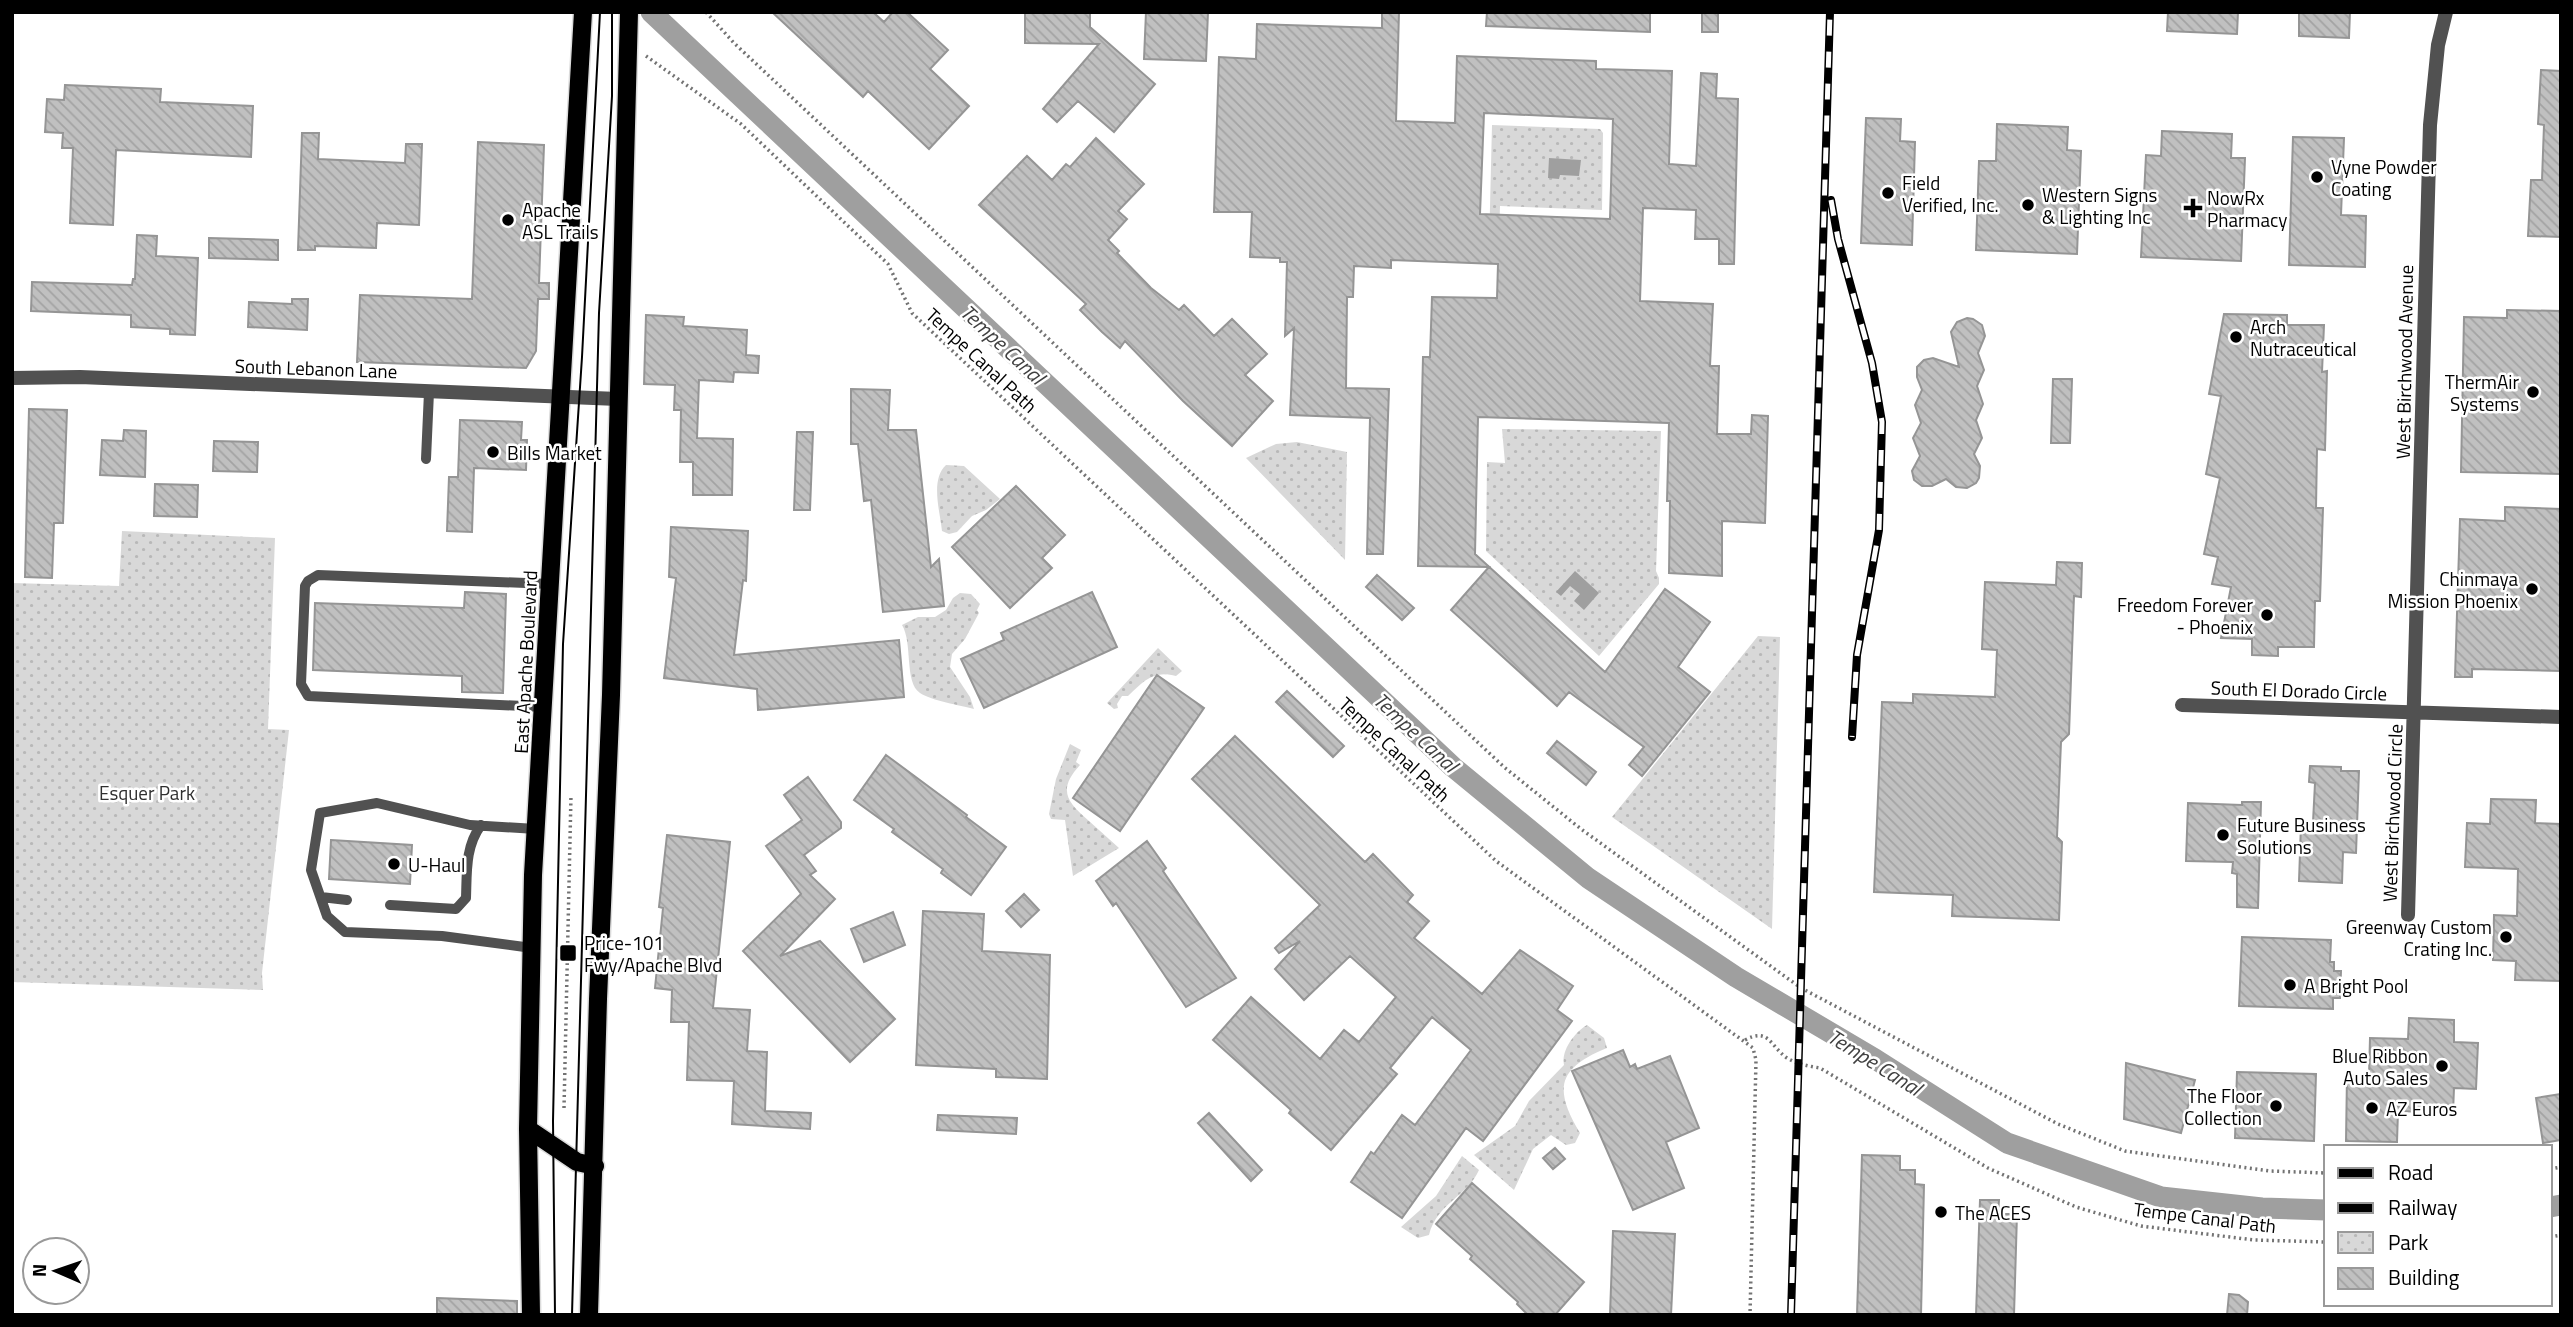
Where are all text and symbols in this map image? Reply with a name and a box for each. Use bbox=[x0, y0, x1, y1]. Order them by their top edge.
place label: Vyne Powder Coating bbox=[2331, 152, 2437, 203]
place label: Field Verified, Inc. bbox=[1902, 168, 1999, 219]
marker: Vyne Powder Coating bbox=[2309, 169, 2325, 185]
place label: Western Signs & Lighting Inc bbox=[2042, 180, 2158, 231]
place label: NowRx Pharmacy bbox=[2207, 183, 2287, 234]
marker: Field Verified, Inc. bbox=[1880, 185, 1896, 201]
place label: Apache ASL Trails bbox=[522, 195, 599, 246]
marker: Western Signs & Lighting Inc bbox=[2020, 197, 2036, 213]
marker: NowRx Pharmacy bbox=[2185, 200, 2201, 216]
marker: Apache ASL Trails bbox=[500, 212, 516, 228]
street label: West Birchwood Avenue bbox=[2388, 265, 2420, 459]
water label: Tempe Canal bbox=[954, 296, 1054, 393]
street label: Tempe Canal Path bbox=[920, 301, 1044, 419]
place label: Arch Nutraceutical bbox=[2250, 312, 2357, 363]
marker: Arch Nutraceutical bbox=[2228, 329, 2244, 345]
street label: South Lebanon Lane bbox=[234, 351, 398, 385]
place label: ThermAir Systems bbox=[2445, 367, 2519, 418]
marker: ThermAir Systems bbox=[2525, 384, 2541, 400]
place label: Bills Market bbox=[507, 438, 602, 467]
marker: Bills Market bbox=[485, 444, 501, 460]
place label: Chinmaya Mission Phoenix bbox=[2388, 564, 2518, 615]
street label: East Apache Boulevard bbox=[506, 570, 544, 754]
marker: Chinmaya Mission Phoenix bbox=[2524, 581, 2540, 597]
place label: Freedom Forever - Phoenix bbox=[2117, 590, 2253, 641]
marker: Freedom Forever - Phoenix bbox=[2259, 607, 2275, 623]
street label: South El Dorado Circle bbox=[2210, 672, 2388, 708]
water label: Tempe Canal bbox=[1367, 684, 1467, 781]
street label: Tempe Canal Path bbox=[1333, 690, 1457, 808]
street label: West Birchwood Circle bbox=[2374, 723, 2410, 903]
park label: Esquer Park bbox=[99, 778, 195, 807]
place label: Future Business Solutions bbox=[2237, 810, 2366, 861]
marker: Future Business Solutions bbox=[2215, 827, 2231, 843]
place label: U-Haul bbox=[408, 850, 465, 879]
marker: U-Haul bbox=[386, 856, 402, 872]
place label: Greenway Custom Crating Inc. bbox=[2346, 912, 2492, 963]
place label: Price-101 Fwy/Apache Blvd bbox=[584, 928, 722, 979]
marker: Greenway Custom Crating Inc. bbox=[2498, 929, 2514, 945]
marker: Price-101 Fwy/Apache Blvd bbox=[558, 943, 578, 963]
place label: A Bright Pool bbox=[2304, 971, 2408, 1000]
marker: A Bright Pool bbox=[2282, 977, 2298, 993]
water label: Tempe Canal bbox=[1822, 1021, 1930, 1105]
place label: Blue Ribbon Auto Sales bbox=[2332, 1041, 2428, 1092]
marker: Blue Ribbon Auto Sales bbox=[2434, 1058, 2450, 1074]
place label: The Floor Collection bbox=[2184, 1081, 2262, 1132]
place label: AZ Euros bbox=[2386, 1094, 2458, 1123]
marker: The Floor Collection bbox=[2268, 1098, 2284, 1114]
marker: AZ Euros bbox=[2364, 1100, 2380, 1116]
legend bbox=[2324, 1145, 2552, 1306]
text: Road bbox=[2388, 1156, 2433, 1188]
text: Railway bbox=[2388, 1191, 2457, 1223]
street label: Tempe Canal Path bbox=[2132, 1194, 2278, 1240]
place label: The ACES bbox=[1955, 1198, 2031, 1227]
marker: The ACES bbox=[1933, 1204, 1949, 1220]
text: Park bbox=[2388, 1226, 2428, 1258]
north arrow bbox=[21, 1236, 91, 1306]
text: Building bbox=[2388, 1261, 2460, 1293]
text: N bbox=[24, 1263, 53, 1277]

